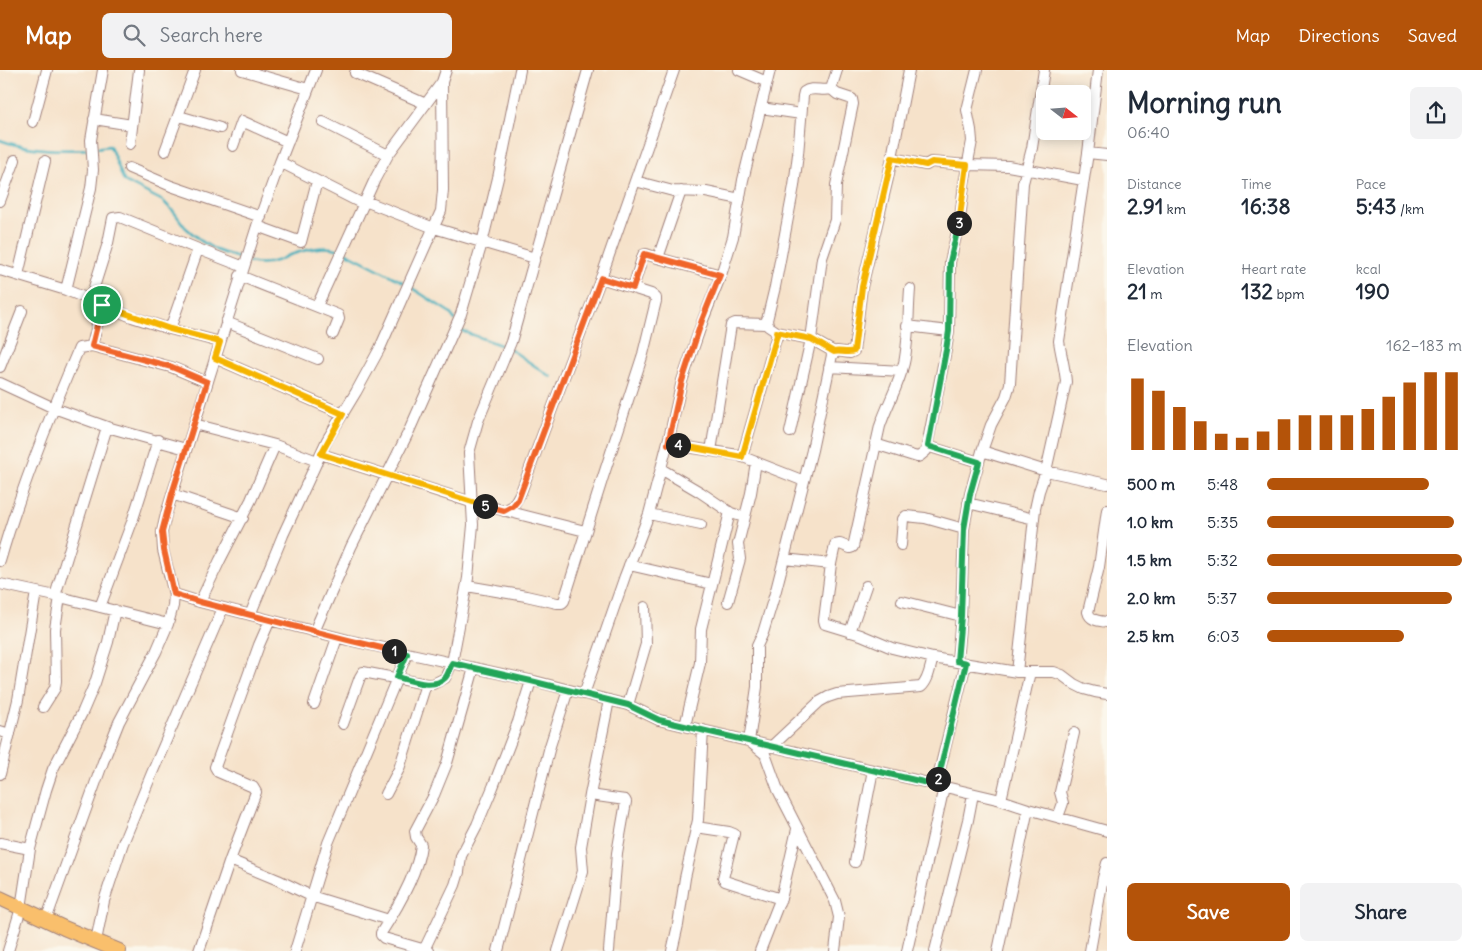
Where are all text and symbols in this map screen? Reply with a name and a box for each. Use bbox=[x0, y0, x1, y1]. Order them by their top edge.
search box bbox=[102, 13, 452, 58]
text: Map bbox=[25, 20, 72, 50]
icon: search bbox=[120, 21, 148, 49]
text: Search here bbox=[160, 23, 263, 47]
text: Map bbox=[1235, 24, 1270, 47]
text: Directions bbox=[1298, 24, 1380, 47]
text: Saved bbox=[1408, 24, 1457, 47]
north arrow bbox=[1036, 85, 1091, 140]
map controls bbox=[1036, 85, 1091, 140]
text: Morning run bbox=[1127, 85, 1282, 121]
button: share bbox=[1410, 87, 1462, 139]
text: 06:40 bbox=[1127, 122, 1170, 142]
text: Distance bbox=[1127, 175, 1182, 193]
text: Time bbox=[1241, 175, 1272, 193]
text: Pace bbox=[1356, 175, 1386, 193]
text: 2.91 bbox=[1127, 193, 1163, 220]
text: 16:38 bbox=[1241, 193, 1291, 220]
text: 5:43 bbox=[1356, 193, 1397, 220]
text: km bbox=[1163, 200, 1186, 218]
text: /km bbox=[1397, 200, 1424, 218]
pin: 3 bbox=[946, 210, 972, 236]
text: 3 bbox=[956, 214, 963, 232]
text: Elevation bbox=[1127, 260, 1184, 278]
text: Heart rate bbox=[1241, 260, 1306, 278]
text: kcal bbox=[1356, 260, 1381, 278]
text: 21 bbox=[1127, 278, 1147, 305]
text: 132 bbox=[1241, 278, 1273, 305]
text: 190 bbox=[1356, 278, 1390, 305]
pin bbox=[81, 284, 123, 326]
text: m bbox=[1147, 285, 1162, 303]
text: bpm bbox=[1273, 285, 1304, 303]
icon: arrive bbox=[88, 291, 116, 319]
text: Elevation bbox=[1127, 335, 1193, 355]
text: 162–183 m bbox=[1386, 335, 1462, 355]
pin: 4 bbox=[666, 432, 690, 458]
text: 4 bbox=[674, 436, 683, 454]
text: 500 m bbox=[1127, 474, 1175, 494]
text: 5:48 bbox=[1207, 474, 1238, 494]
pin: 5 bbox=[472, 494, 498, 518]
text: 5 bbox=[481, 497, 490, 515]
text: 1.0 km bbox=[1127, 512, 1173, 532]
text: 5:35 bbox=[1207, 512, 1238, 532]
text: 1.5 km bbox=[1127, 550, 1172, 570]
text: 5:32 bbox=[1207, 550, 1238, 570]
text: 2.0 km bbox=[1127, 588, 1176, 608]
text: 5:37 bbox=[1207, 588, 1237, 608]
text: 2.5 km bbox=[1127, 626, 1174, 646]
text: 6:03 bbox=[1207, 626, 1239, 646]
pin: 1 bbox=[382, 638, 406, 664]
text: 1 bbox=[392, 642, 397, 660]
pin: 2 bbox=[926, 766, 950, 792]
text: 2 bbox=[935, 770, 942, 788]
button: Save bbox=[1127, 883, 1290, 941]
button: Share bbox=[1300, 883, 1462, 941]

